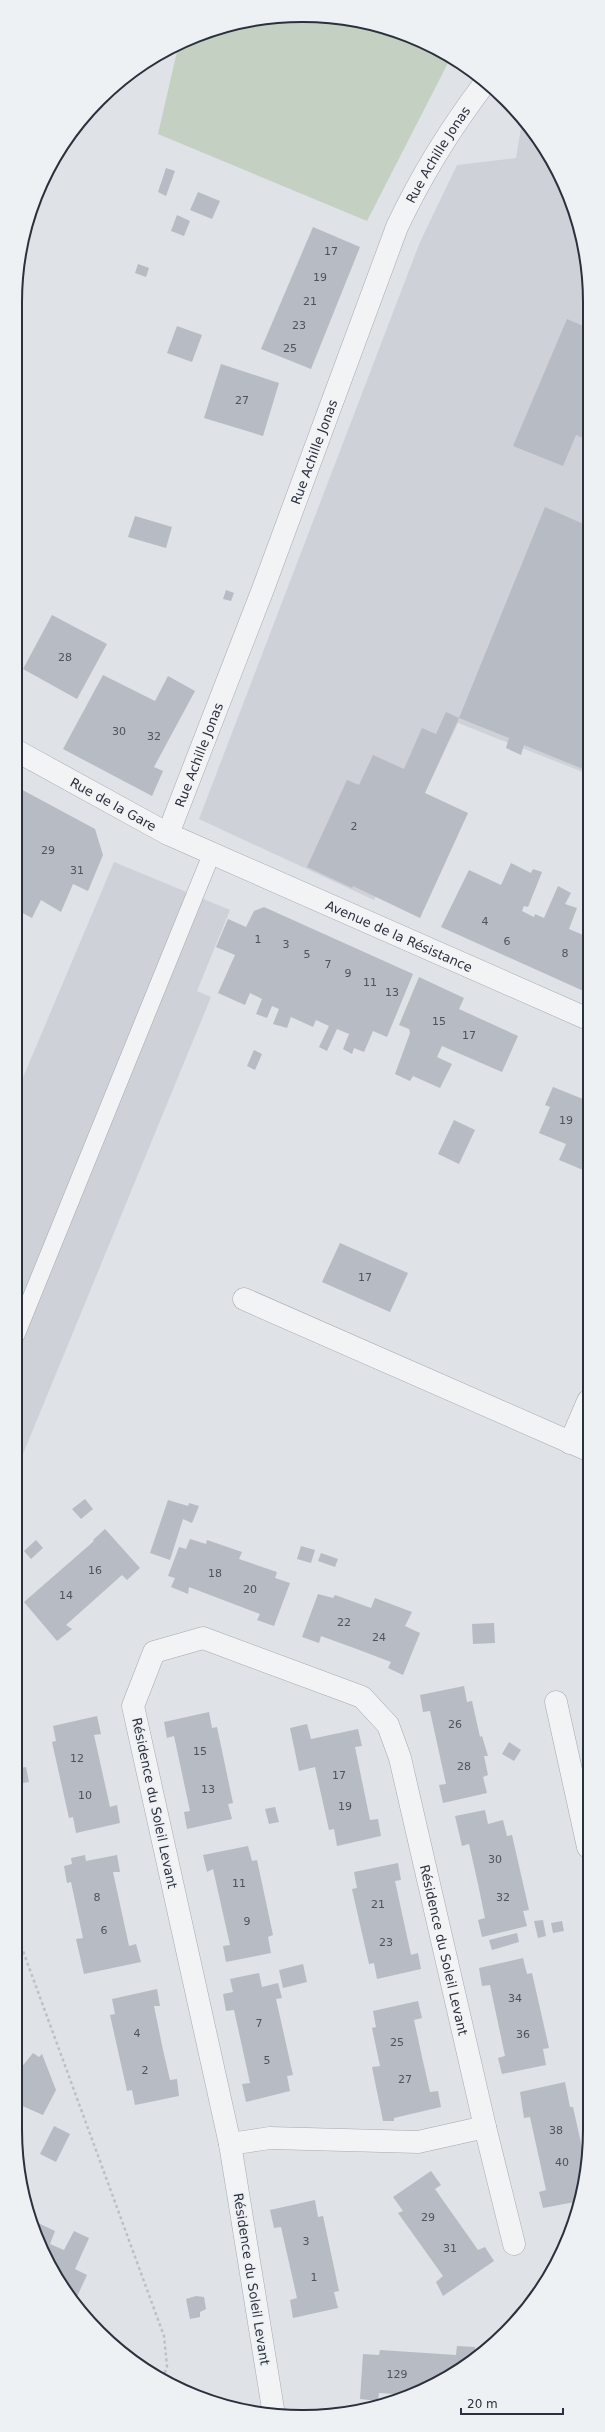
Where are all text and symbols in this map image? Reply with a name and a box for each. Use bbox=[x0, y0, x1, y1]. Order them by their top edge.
street label: Rue Achille Jonas bbox=[403, 103, 474, 206]
house number: 17 bbox=[324, 245, 338, 258]
house number: 19 bbox=[313, 271, 327, 284]
house number: 21 bbox=[303, 295, 317, 308]
house number: 23 bbox=[292, 319, 306, 332]
house number: 25 bbox=[283, 342, 297, 355]
house number: 27 bbox=[235, 394, 249, 407]
street label: Rue Achille Jonas bbox=[288, 397, 341, 507]
house number: 28 bbox=[58, 651, 72, 664]
street label: Rue Achille Jonas bbox=[172, 700, 226, 809]
house number: 30 bbox=[112, 725, 126, 738]
house number: 32 bbox=[147, 730, 161, 743]
street label: Rue de la Gare bbox=[67, 775, 159, 834]
house number: 2 bbox=[351, 820, 358, 833]
house number: 29 bbox=[41, 844, 55, 857]
house number: 31 bbox=[70, 864, 84, 877]
street label: Avenue de la Résistance bbox=[323, 897, 475, 975]
house number: 4 bbox=[482, 915, 489, 928]
house number: 1 bbox=[255, 933, 262, 946]
house number: 6 bbox=[504, 935, 511, 948]
house number: 3 bbox=[283, 938, 290, 951]
house number: 8 bbox=[562, 947, 569, 960]
house number: 5 bbox=[304, 948, 311, 961]
house number: 7 bbox=[325, 958, 332, 971]
house number: 9 bbox=[345, 967, 352, 980]
house number: 11 bbox=[363, 976, 377, 989]
house number: 13 bbox=[385, 986, 399, 999]
house number: 15 bbox=[432, 1015, 446, 1028]
house number: 17 bbox=[462, 1029, 476, 1042]
house number: 19 bbox=[559, 1114, 573, 1127]
house number: 17 bbox=[358, 1271, 372, 1284]
house number: 16 bbox=[88, 1564, 102, 1577]
house number: 18 bbox=[208, 1567, 222, 1580]
house number: 20 bbox=[243, 1583, 257, 1596]
house number: 14 bbox=[59, 1589, 73, 1602]
house number: 22 bbox=[337, 1616, 351, 1629]
house number: 24 bbox=[372, 1631, 386, 1644]
street label: Résidence du Soleil Levant bbox=[129, 1716, 180, 1890]
house number: 26 bbox=[448, 1718, 462, 1731]
house number: 15 bbox=[193, 1745, 207, 1758]
house number: 12 bbox=[70, 1752, 84, 1765]
house number: 28 bbox=[457, 1760, 471, 1773]
house number: 17 bbox=[332, 1769, 346, 1782]
house number: 13 bbox=[201, 1783, 215, 1796]
house number: 10 bbox=[78, 1789, 92, 1802]
house number: 19 bbox=[338, 1800, 352, 1813]
house number: 30 bbox=[488, 1853, 502, 1866]
street label: Résidence du Soleil Levant bbox=[417, 1863, 471, 2037]
house number: 11 bbox=[232, 1877, 246, 1890]
house number: 8 bbox=[94, 1891, 101, 1904]
house number: 32 bbox=[496, 1891, 510, 1904]
house number: 21 bbox=[371, 1898, 385, 1911]
house number: 9 bbox=[244, 1915, 251, 1928]
house number: 6 bbox=[101, 1924, 108, 1937]
house number: 23 bbox=[379, 1936, 393, 1949]
house number: 34 bbox=[508, 1992, 522, 2005]
house number: 7 bbox=[256, 2017, 263, 2030]
house number: 4 bbox=[134, 2027, 141, 2040]
house number: 36 bbox=[516, 2028, 530, 2041]
house number: 25 bbox=[390, 2036, 404, 2049]
house number: 5 bbox=[264, 2054, 271, 2067]
house number: 2 bbox=[142, 2064, 149, 2077]
house number: 27 bbox=[398, 2073, 412, 2086]
house number: 38 bbox=[549, 2124, 563, 2137]
house number: 40 bbox=[555, 2156, 569, 2169]
street label: Résidence du Soleil Levant bbox=[230, 2192, 273, 2366]
house number: 29 bbox=[421, 2211, 435, 2224]
house number: 3 bbox=[303, 2235, 310, 2248]
house number: 31 bbox=[443, 2242, 457, 2255]
house number: 1 bbox=[311, 2271, 318, 2284]
house number: 129 bbox=[387, 2368, 408, 2381]
scale bar bbox=[461, 2390, 563, 2416]
text: 20 m bbox=[467, 2397, 498, 2411]

